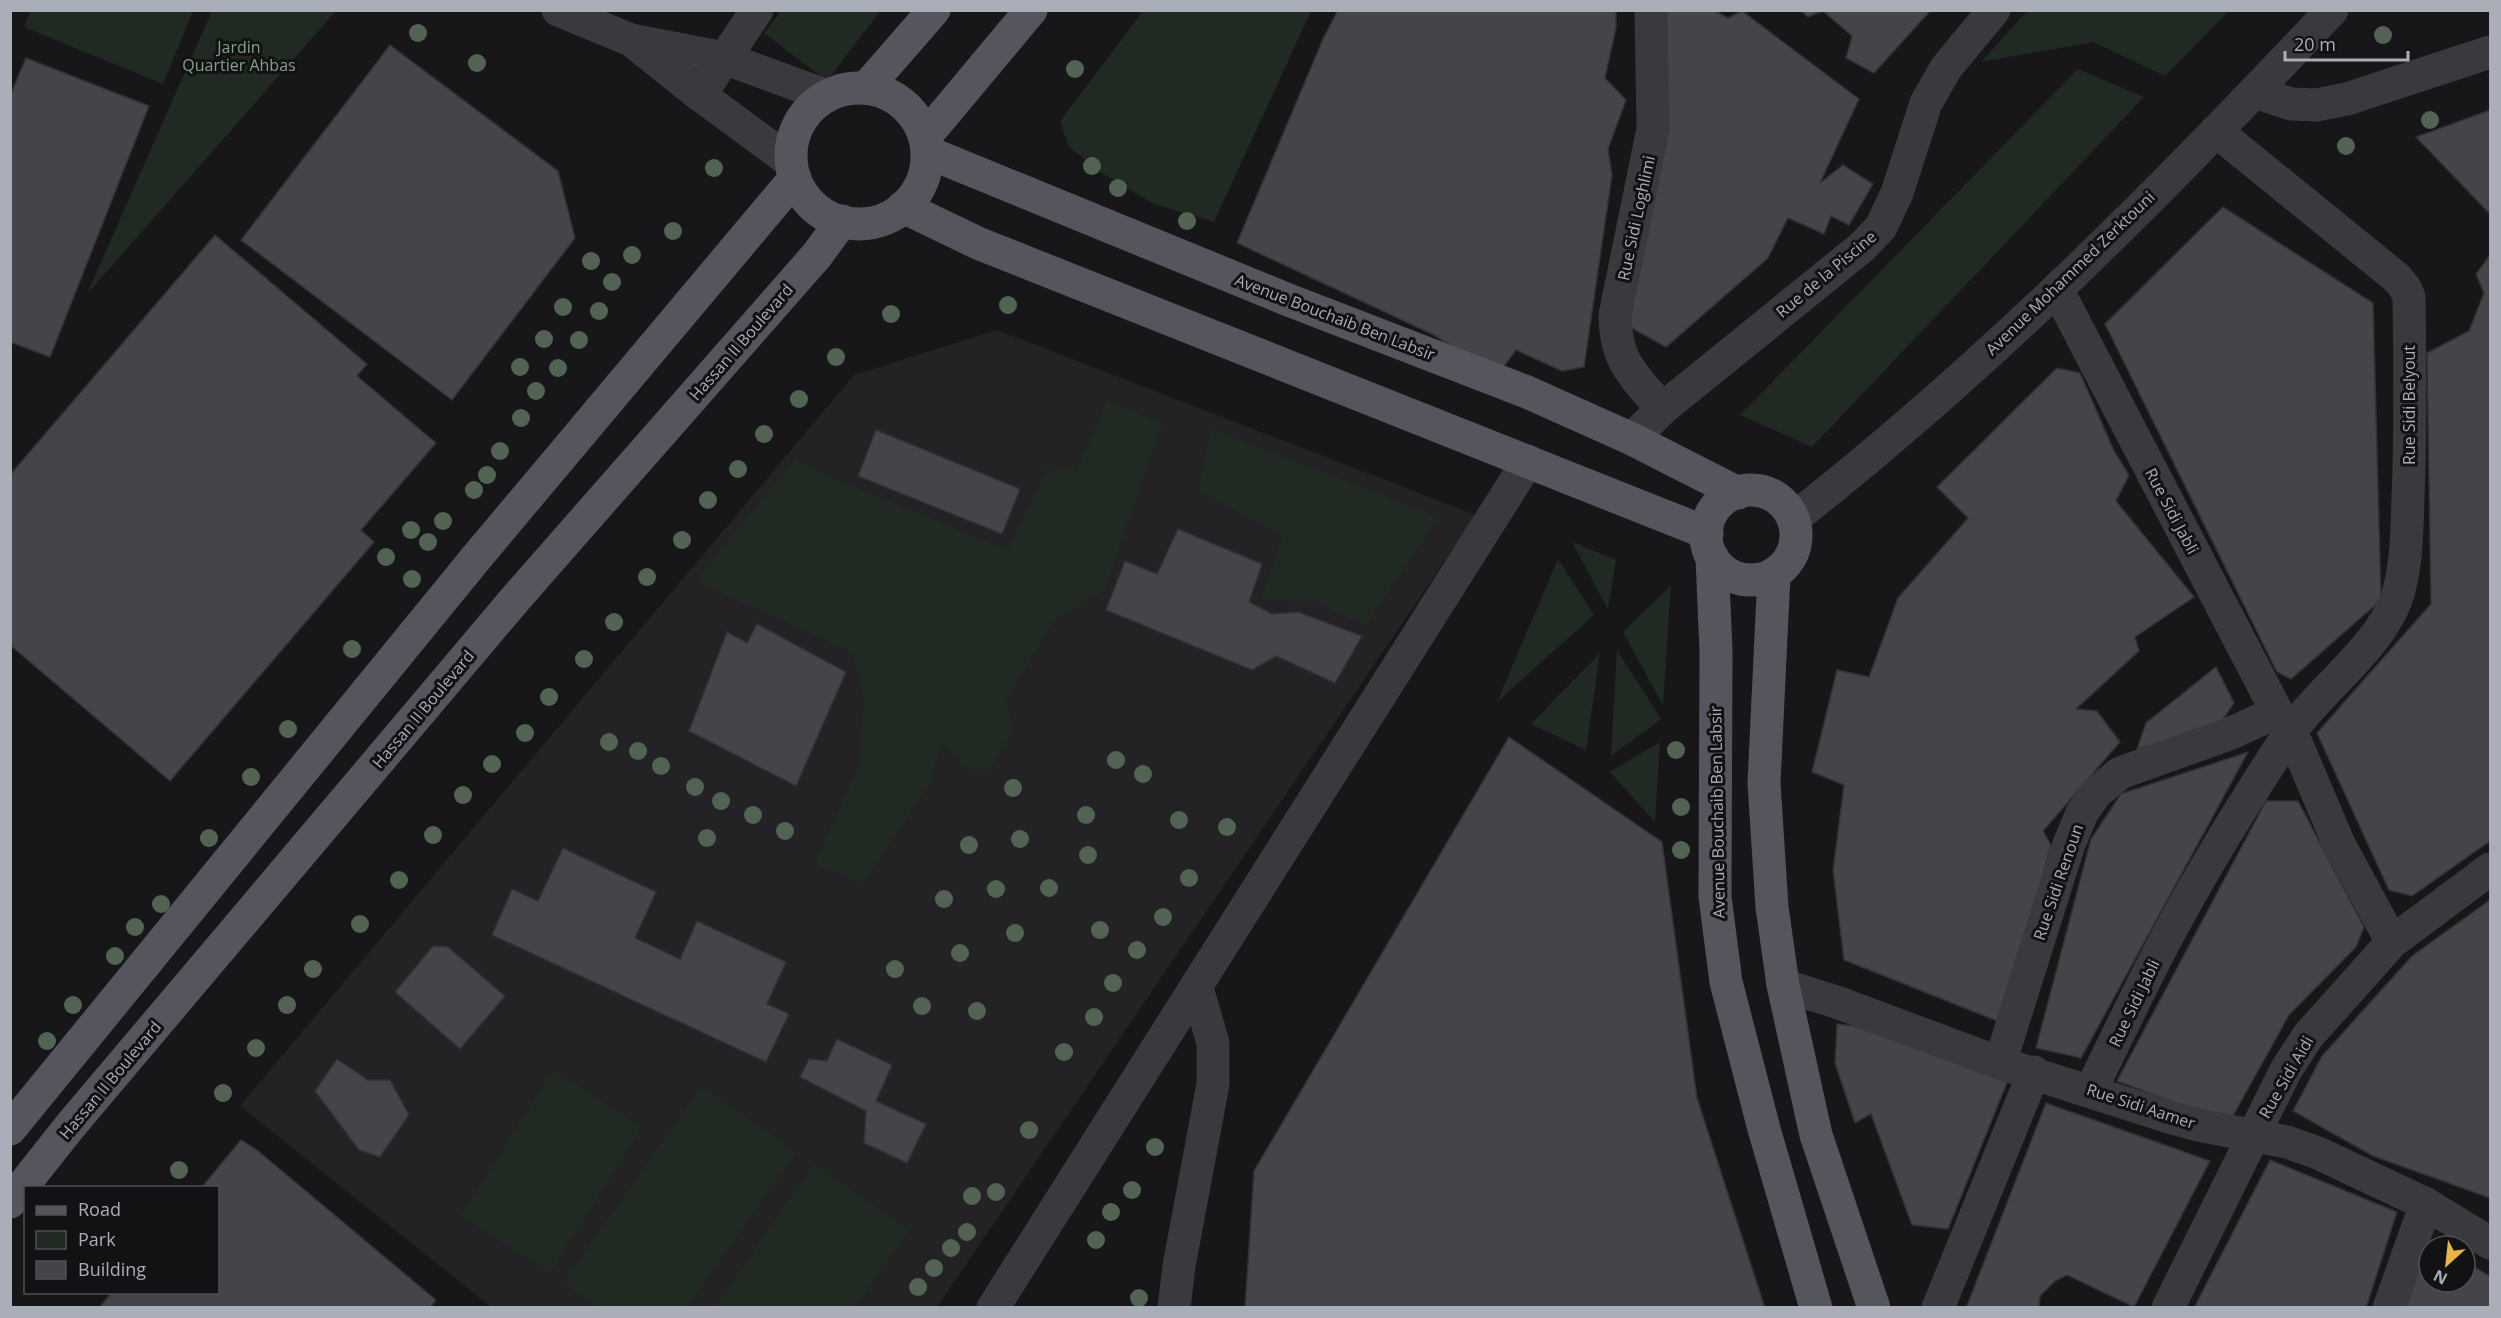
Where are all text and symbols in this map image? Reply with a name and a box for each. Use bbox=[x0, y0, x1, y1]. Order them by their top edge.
scale bar bbox=[2285, 24, 2408, 62]
text: 20 m bbox=[2294, 32, 2336, 56]
park label: Jardin Quartier Ahbas bbox=[182, 36, 296, 76]
street label: Rue Sidi Loghlimi bbox=[1612, 154, 1660, 282]
street label: Avenue Mohammed Zerktouni bbox=[1981, 186, 2159, 360]
street label: Rue de la Piscine bbox=[1771, 226, 1881, 322]
street label: Avenue Bouchaib Ben Labsir bbox=[1232, 269, 1439, 366]
street label: Hassan II Boulevard bbox=[684, 279, 798, 405]
street label: Rue Sidi Belyout bbox=[2398, 345, 2420, 465]
street label: Rue Sidi Jabli bbox=[2140, 464, 2204, 558]
street label: Hassan II Boulevard bbox=[367, 645, 479, 773]
street label: Avenue Bouchaib Ben Labsir bbox=[1704, 705, 1730, 918]
street label: Rue Sidi Renoun bbox=[2028, 821, 2088, 943]
street label: Rue Sidi Jabli bbox=[2103, 956, 2165, 1050]
street label: Hassan II Boulevard bbox=[54, 1016, 166, 1144]
street label: Rue Sidi Aidi bbox=[2254, 1032, 2318, 1122]
street label: Rue Sidi Aamer bbox=[2084, 1078, 2199, 1134]
legend bbox=[24, 1186, 219, 1294]
text: Road bbox=[78, 1197, 121, 1221]
text: Park bbox=[78, 1227, 116, 1251]
north arrow bbox=[2417, 1234, 2477, 1294]
text: Building bbox=[78, 1257, 146, 1281]
text: N bbox=[2429, 1265, 2451, 1290]

